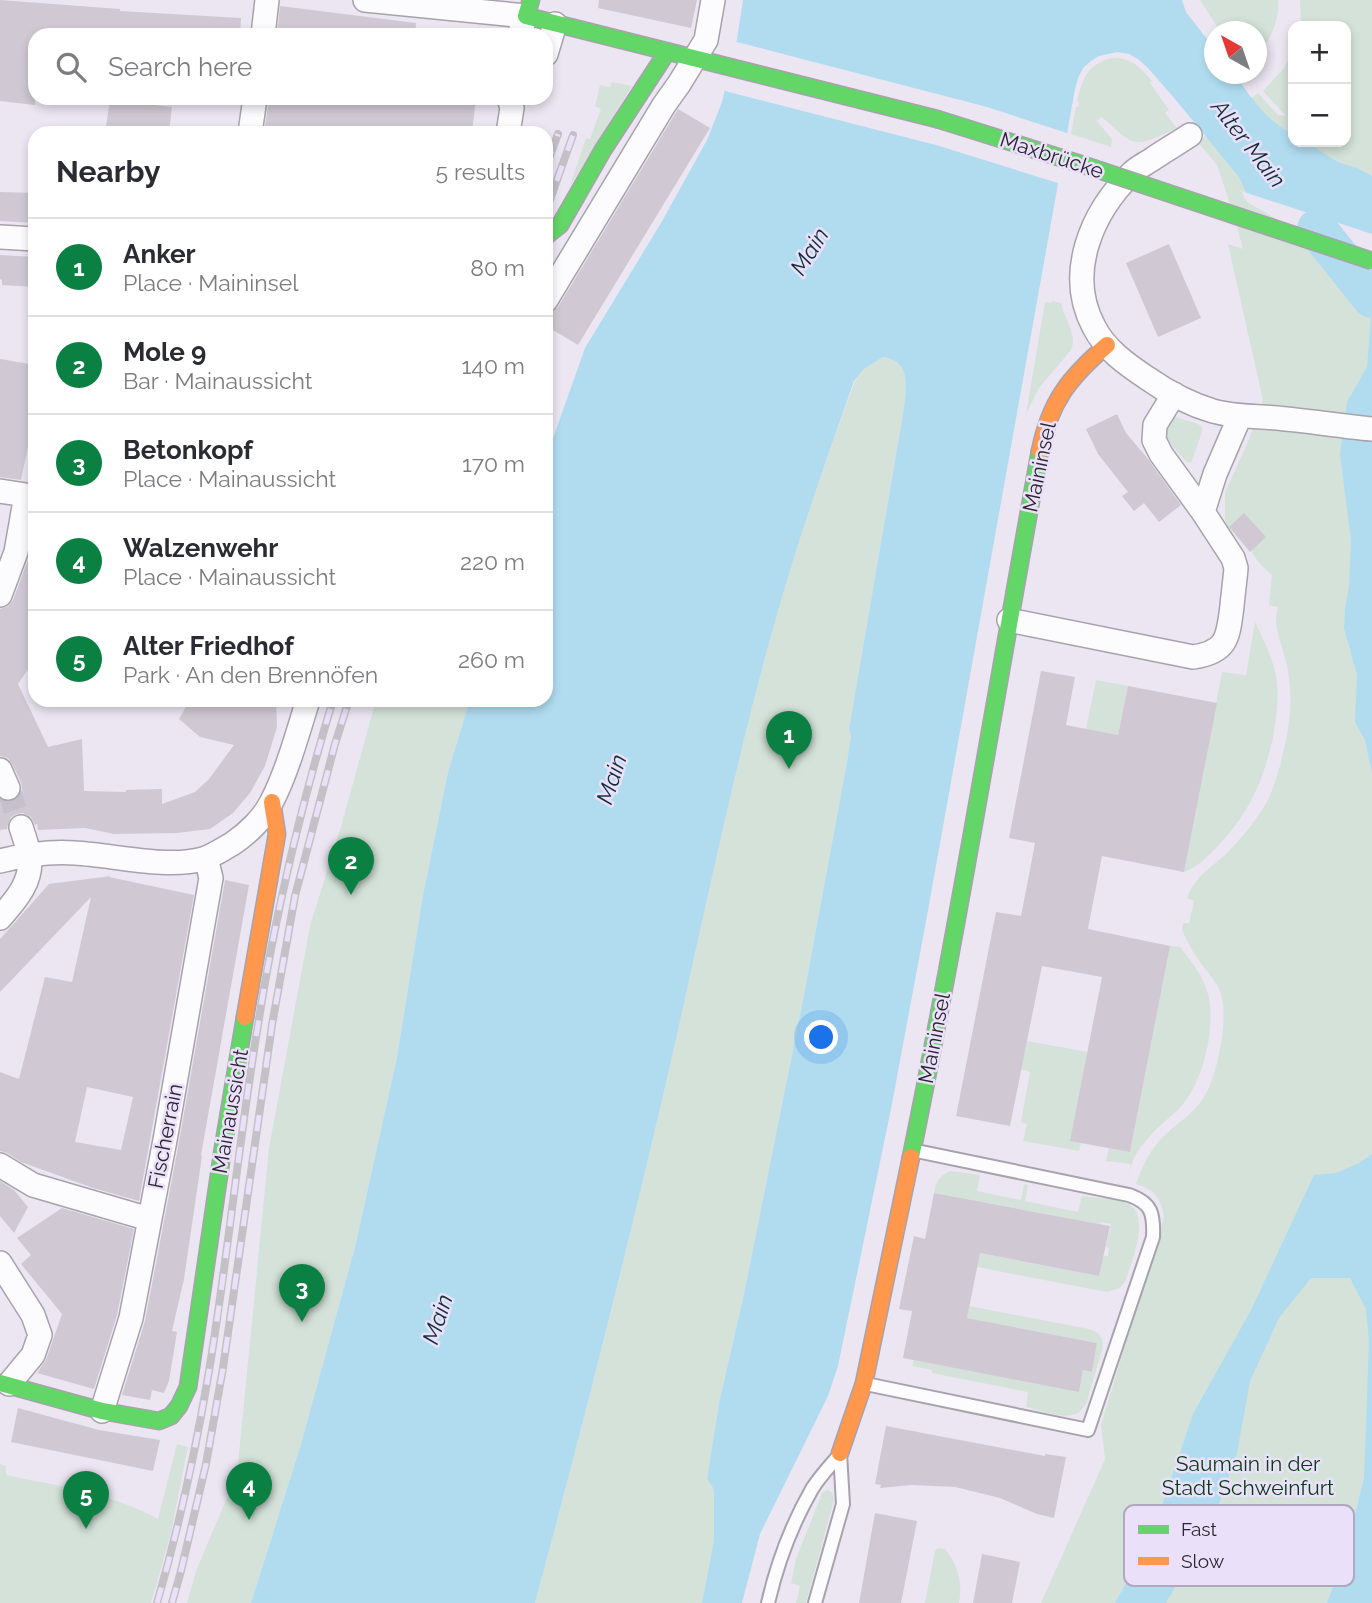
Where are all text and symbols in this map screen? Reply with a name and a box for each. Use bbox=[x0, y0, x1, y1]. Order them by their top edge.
north arrow bbox=[1204, 21, 1267, 84]
map controls bbox=[1288, 21, 1351, 147]
button: + bbox=[1288, 21, 1351, 84]
search box bbox=[28, 28, 553, 105]
icon: search bbox=[52, 48, 90, 86]
text: Search here bbox=[108, 52, 252, 82]
button: − bbox=[1288, 84, 1351, 147]
water label: Alter Main bbox=[1205, 92, 1292, 192]
street label: Maxbrücke bbox=[997, 126, 1107, 184]
text: Nearby bbox=[56, 154, 160, 189]
text: 5 results bbox=[436, 158, 525, 185]
water label: Main bbox=[784, 222, 834, 280]
text: Anker bbox=[123, 239, 196, 269]
text: 1 bbox=[73, 254, 85, 281]
text: 80 m bbox=[470, 254, 525, 281]
text: Place · Maininsel bbox=[123, 269, 299, 296]
text: Mole 9 bbox=[123, 337, 206, 367]
text: 2 bbox=[73, 352, 85, 379]
text: 140 m bbox=[462, 352, 525, 379]
text: Bar · Mainaussicht bbox=[123, 367, 313, 394]
street label: Maininsel bbox=[1017, 419, 1061, 514]
text: Betonkopf bbox=[123, 435, 253, 465]
text: 3 bbox=[73, 450, 85, 477]
text: 170 m bbox=[462, 450, 525, 477]
text: Place · Mainaussicht bbox=[123, 465, 336, 492]
text: Walzenwehr bbox=[123, 533, 278, 563]
text: 4 bbox=[72, 548, 86, 575]
text: 220 m bbox=[460, 548, 525, 575]
text: Place · Mainaussicht bbox=[123, 563, 336, 590]
text: Alter Friedhof bbox=[123, 631, 294, 661]
text: 5 bbox=[73, 646, 85, 673]
text: 260 m bbox=[458, 646, 525, 673]
text: Park · An den Brennöfen bbox=[123, 661, 378, 688]
pin: 1 bbox=[766, 711, 812, 769]
water label: Main bbox=[590, 751, 632, 807]
pin: 2 bbox=[328, 837, 374, 895]
street label: Maininsel bbox=[913, 990, 955, 1085]
your location bbox=[804, 1020, 838, 1054]
street label: Mainaussicht bbox=[207, 1047, 253, 1175]
street label: Fischerrain bbox=[143, 1082, 187, 1190]
pin: 3 bbox=[279, 1264, 325, 1322]
water label: Main bbox=[416, 1291, 458, 1347]
park label: Saumain in der Stadt Schweinfurt bbox=[1162, 1451, 1334, 1500]
pin: 4 bbox=[226, 1462, 272, 1520]
pin: 5 bbox=[63, 1471, 109, 1529]
legend bbox=[1124, 1505, 1354, 1586]
text: Fast bbox=[1181, 1518, 1217, 1540]
text: Slow bbox=[1181, 1550, 1225, 1572]

